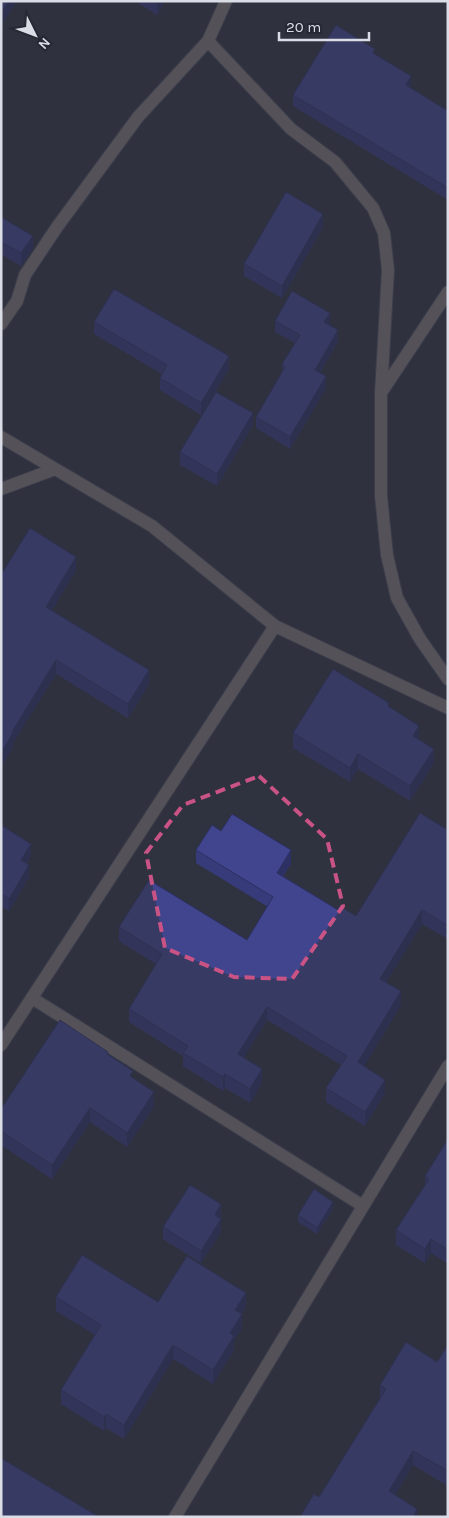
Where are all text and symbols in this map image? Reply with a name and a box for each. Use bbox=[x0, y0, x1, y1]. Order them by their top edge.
north arrow bbox=[10, 10, 60, 60]
scale bar bbox=[279, 10, 369, 42]
text: 20 m bbox=[286, 18, 321, 36]
text: N bbox=[35, 34, 54, 53]

